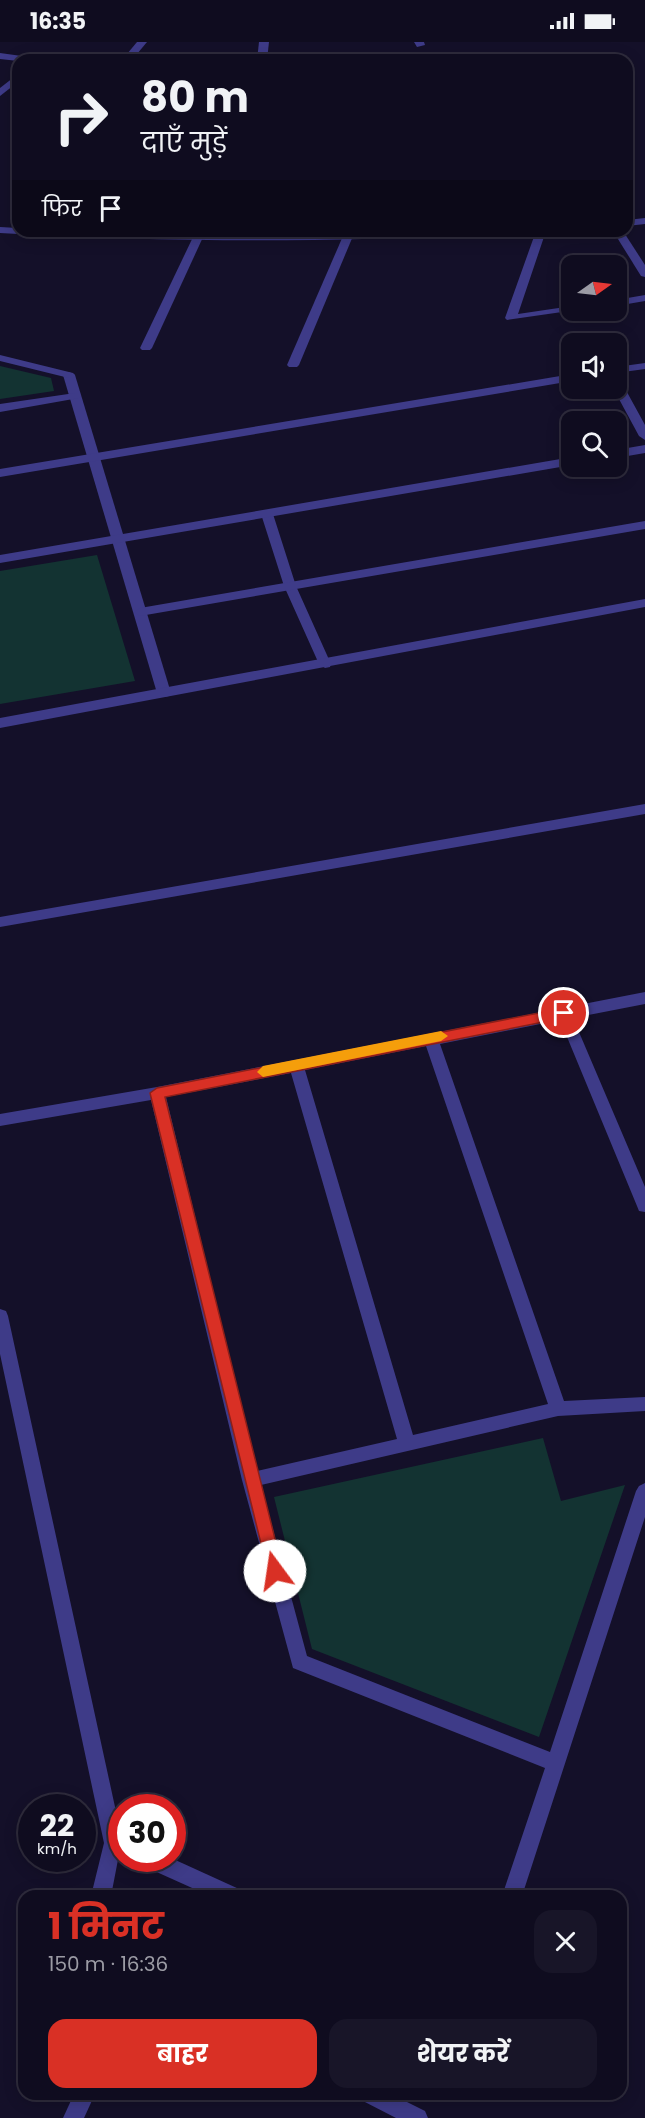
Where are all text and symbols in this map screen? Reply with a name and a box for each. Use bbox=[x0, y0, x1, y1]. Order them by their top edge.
text: 16:35 bbox=[30, 6, 86, 37]
text: 80 m bbox=[141, 68, 249, 127]
icon: right bbox=[42, 78, 120, 156]
text: दाएँ मुड़ें bbox=[141, 124, 227, 161]
icon: arrive bbox=[94, 192, 127, 225]
text: फिर bbox=[42, 193, 82, 224]
north arrow bbox=[561, 255, 627, 321]
map controls bbox=[561, 255, 627, 477]
button: sound bbox=[561, 333, 627, 399]
button: search bbox=[561, 411, 627, 477]
pin bbox=[538, 987, 589, 1038]
icon: arrive bbox=[547, 996, 580, 1029]
position arrow bbox=[243, 1539, 307, 1603]
speed limit sign: 30 bbox=[108, 1794, 186, 1872]
text: 22 bbox=[40, 1804, 74, 1847]
text: km/h bbox=[37, 1838, 77, 1859]
text: 1 मिनट bbox=[48, 1901, 164, 1952]
button: close bbox=[534, 1910, 597, 1973]
text: 150 m · 16:36 bbox=[48, 1950, 168, 1978]
button: बाहर bbox=[48, 2019, 317, 2088]
button: शेयर करें bbox=[329, 2019, 597, 2088]

